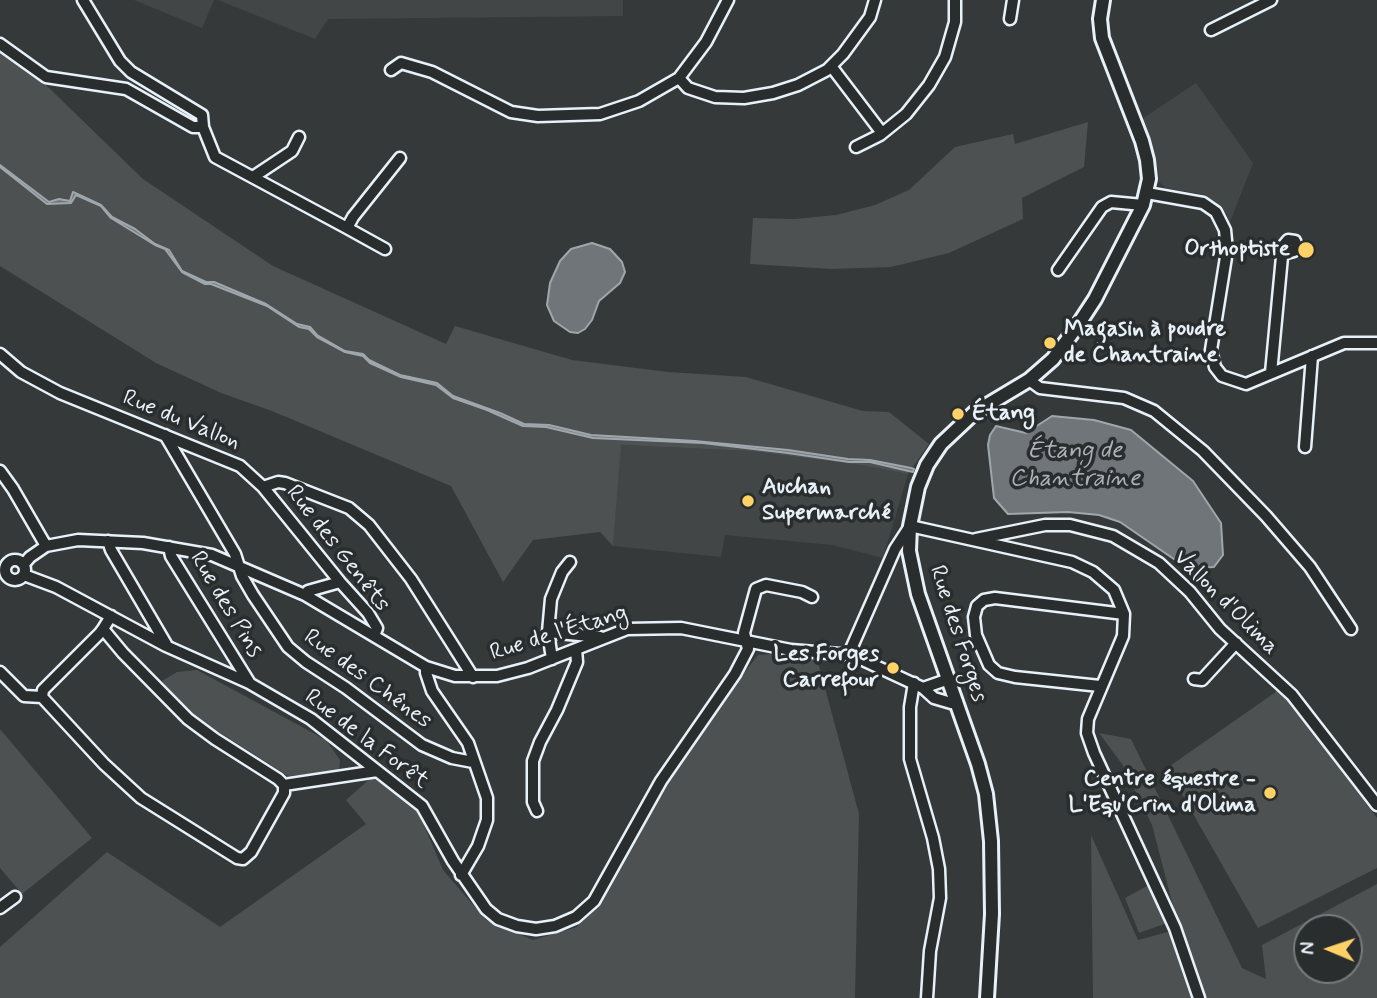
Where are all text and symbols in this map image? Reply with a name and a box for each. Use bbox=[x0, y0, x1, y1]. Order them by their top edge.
place label: Orthoptiste bbox=[1184, 236, 1290, 264]
marker: Orthoptiste bbox=[1296, 240, 1316, 260]
place label: Magasin à poudre de Chantraine bbox=[1064, 316, 1226, 370]
marker: Magasin à poudre de Chantraine bbox=[1042, 335, 1058, 351]
street label: Rue du Vallon bbox=[118, 385, 244, 457]
place label: Étang bbox=[972, 400, 1035, 428]
marker: Étang bbox=[950, 406, 966, 422]
water label: Étang de Chantraine bbox=[1009, 438, 1141, 494]
place label: Auchan Supermarché bbox=[762, 474, 891, 528]
street label: Rue des Genêts bbox=[279, 480, 395, 618]
marker: Auchan Supermarché bbox=[740, 493, 756, 509]
street label: Vallon d'Olima bbox=[1167, 545, 1283, 661]
street label: Rue des Pins bbox=[183, 547, 267, 663]
street label: Rue des Forges bbox=[922, 562, 992, 706]
street label: Rue de l'Étang bbox=[487, 600, 631, 668]
street label: Rue des Chênes bbox=[297, 624, 437, 736]
place label: Les Forges Carrefour bbox=[774, 641, 879, 695]
marker: Les Forges Carrefour bbox=[885, 660, 901, 676]
street label: Rue de la Forêt bbox=[298, 684, 434, 796]
place label: Centre équestre - L'Equ'Crin d'Olima bbox=[1069, 766, 1256, 820]
marker: Centre équestre - L'Equ'Crin d'Olima bbox=[1262, 785, 1278, 801]
north arrow bbox=[1293, 914, 1363, 984]
text: N bbox=[1296, 942, 1321, 955]

